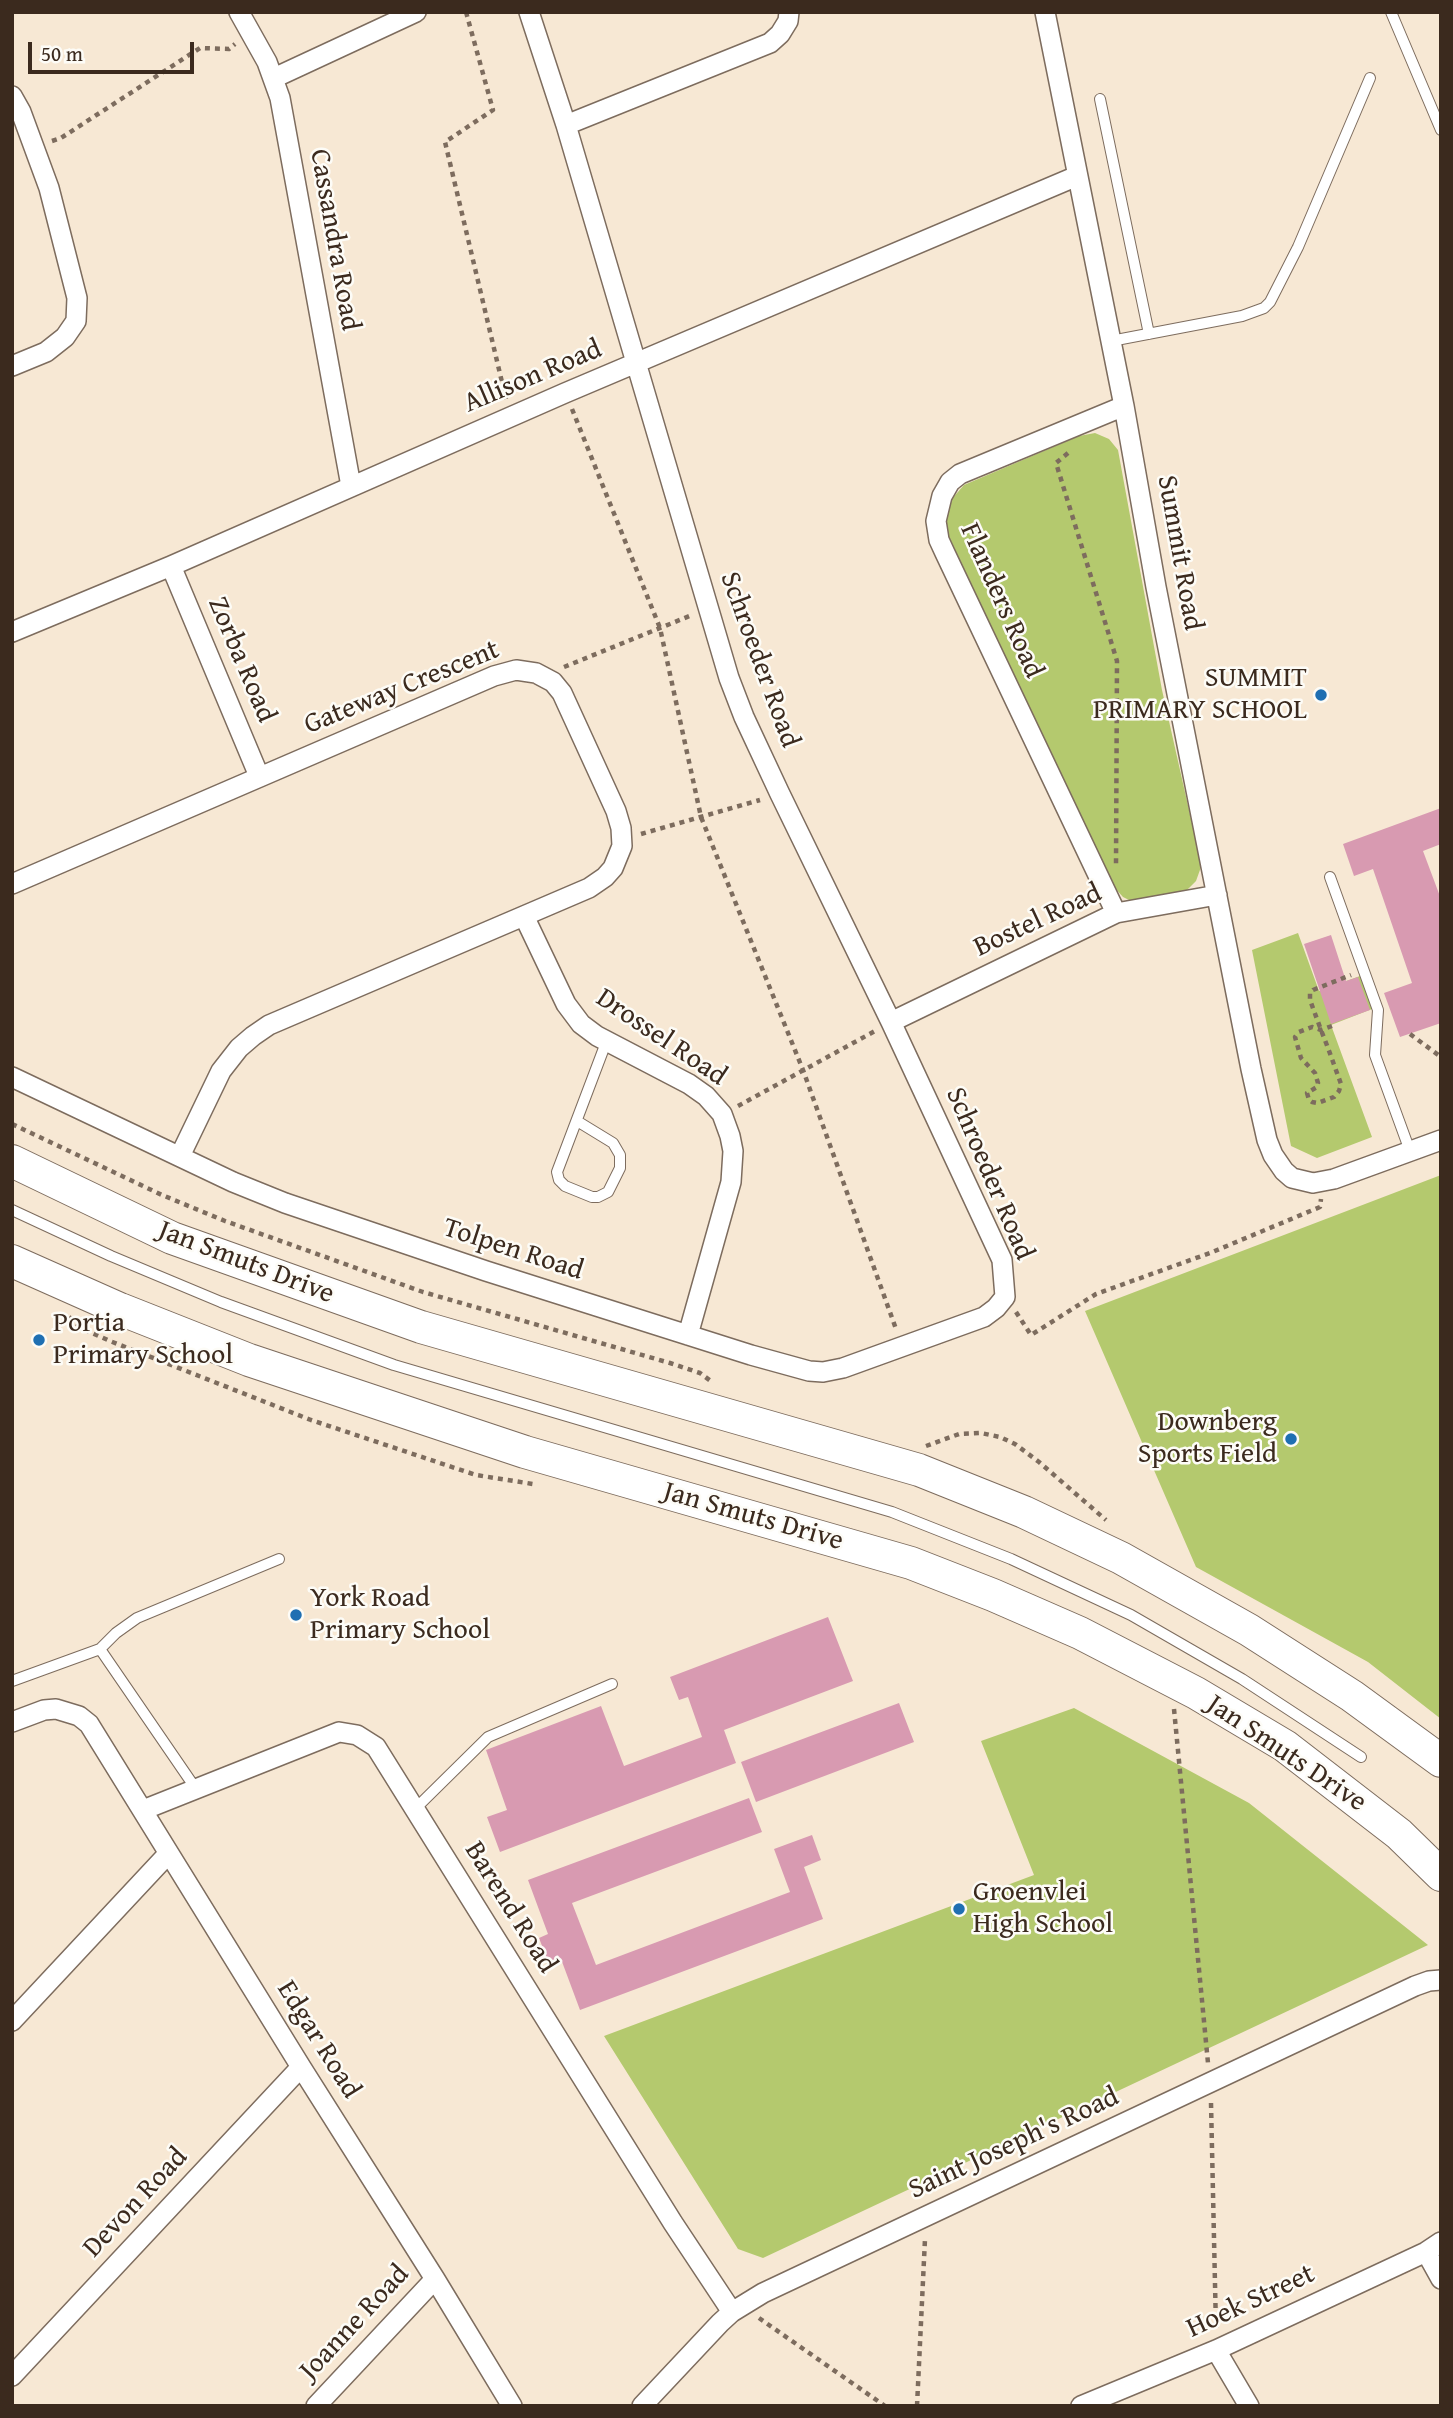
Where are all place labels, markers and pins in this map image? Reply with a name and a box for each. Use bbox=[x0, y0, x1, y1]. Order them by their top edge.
place label: SUMMIT PRIMARY SCHOOL bbox=[1093, 662, 1307, 728]
marker: SUMMIT PRIMARY SCHOOL bbox=[1313, 687, 1329, 703]
place label: Portia Primary School bbox=[53, 1307, 233, 1373]
marker: Portia Primary School bbox=[31, 1332, 47, 1348]
place label: Downberg Sports Field bbox=[1138, 1406, 1277, 1472]
marker: Downberg Sports Field bbox=[1283, 1431, 1299, 1447]
place label: York Road Primary School bbox=[310, 1582, 490, 1648]
marker: York Road Primary School bbox=[288, 1607, 304, 1623]
place label: Groenvlei High School bbox=[973, 1876, 1113, 1942]
marker: Groenvlei High School bbox=[951, 1901, 967, 1917]

